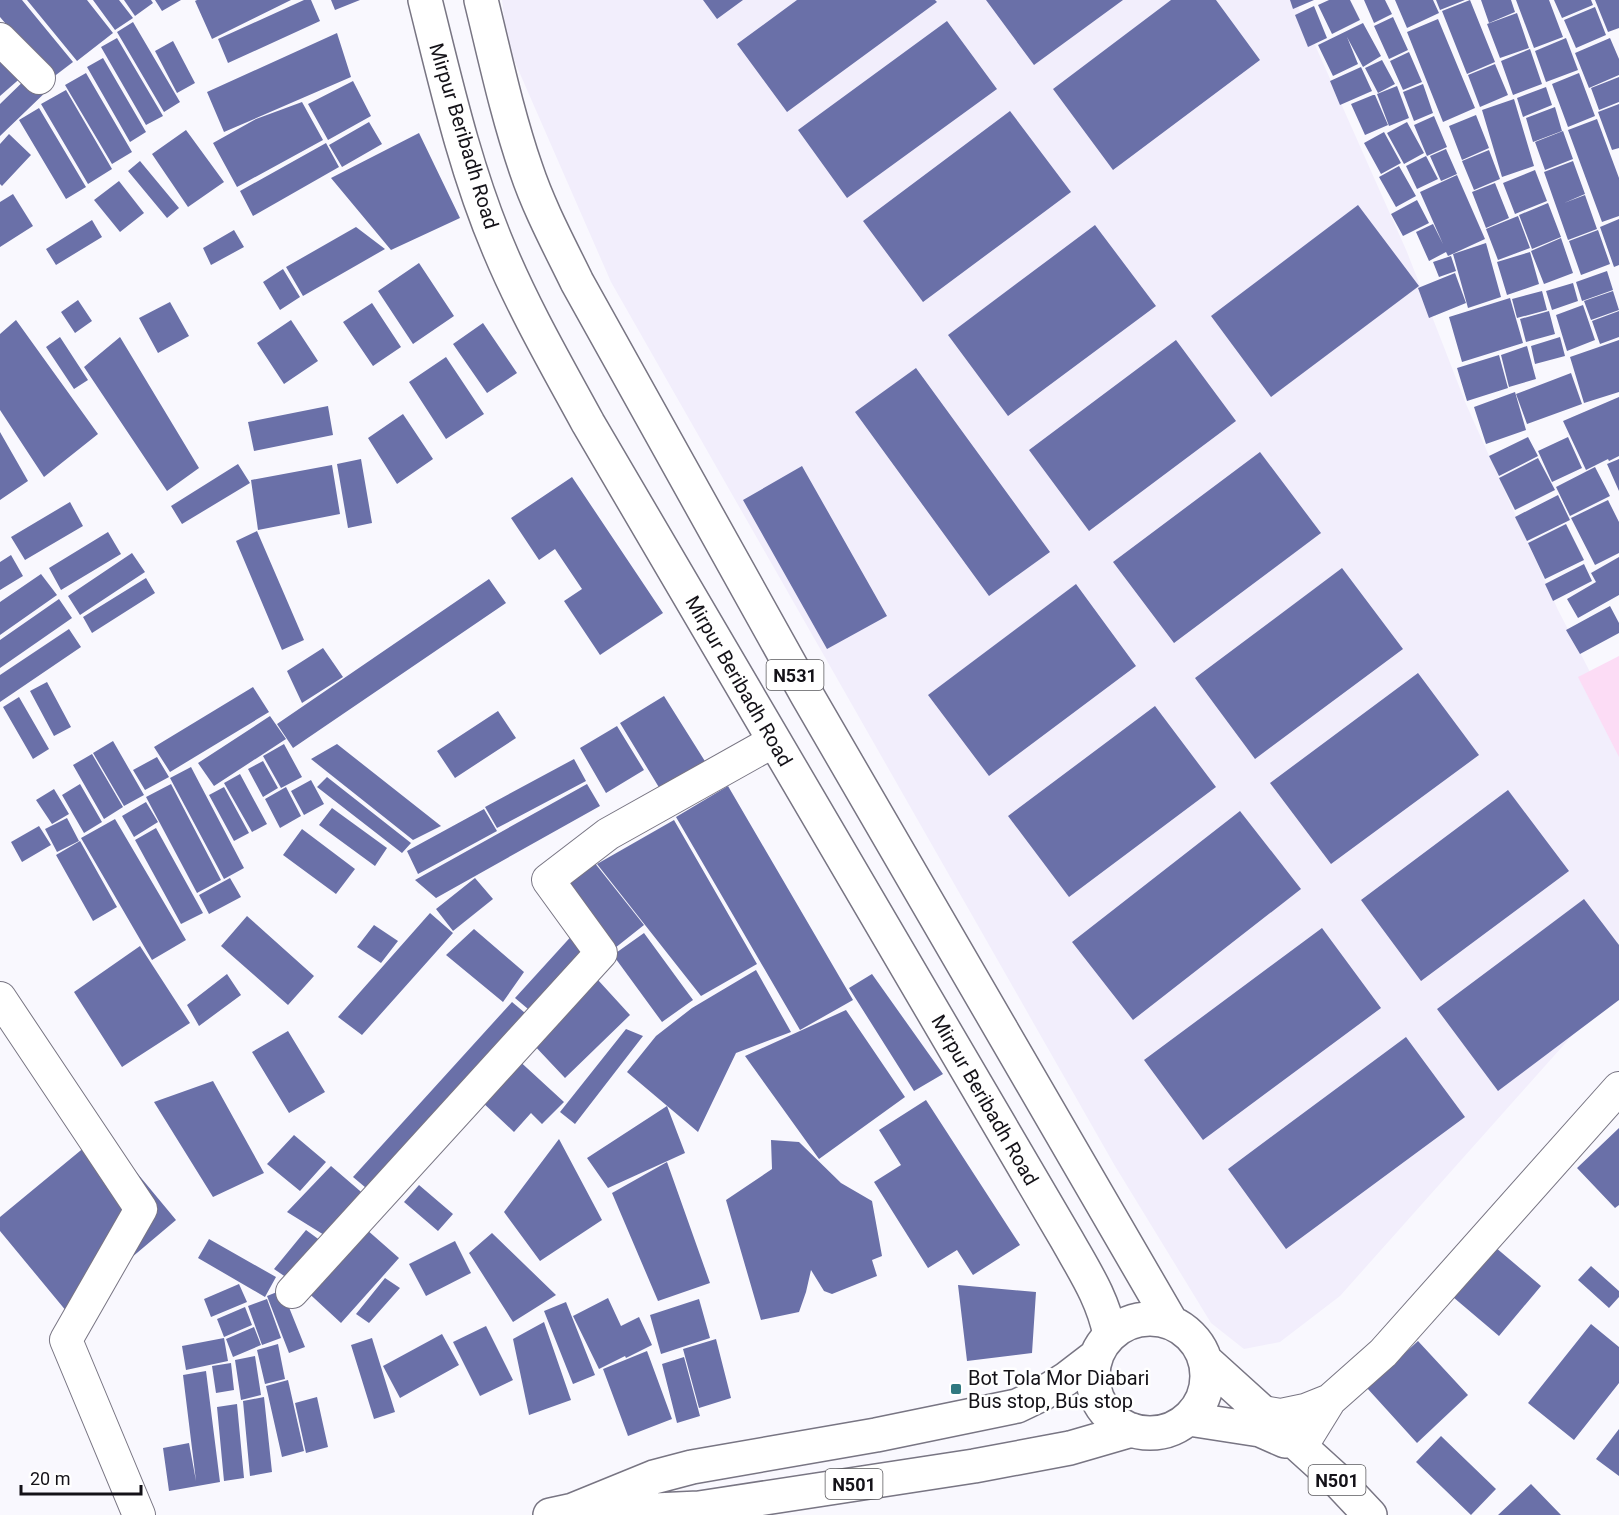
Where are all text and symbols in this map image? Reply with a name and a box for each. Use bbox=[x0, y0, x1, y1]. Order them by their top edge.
street label: Mirpur Beribadh Road bbox=[424, 40, 504, 232]
street label: Mirpur Beribadh Road bbox=[680, 591, 798, 771]
road number: N531 bbox=[766, 660, 824, 690]
street label: Mirpur Beribadh Road bbox=[926, 1010, 1044, 1190]
place label: Bot Tola Mor Diabari Bus stop, Bus stop bbox=[968, 1366, 1149, 1413]
marker: Bot Tola Mor Diabari Bus stop, Bus stop bbox=[949, 1382, 963, 1396]
scale bar bbox=[21, 1458, 141, 1496]
road number: N501 bbox=[1308, 1465, 1366, 1495]
text: 20 m bbox=[30, 1468, 70, 1489]
road number: N501 bbox=[826, 1469, 882, 1499]

